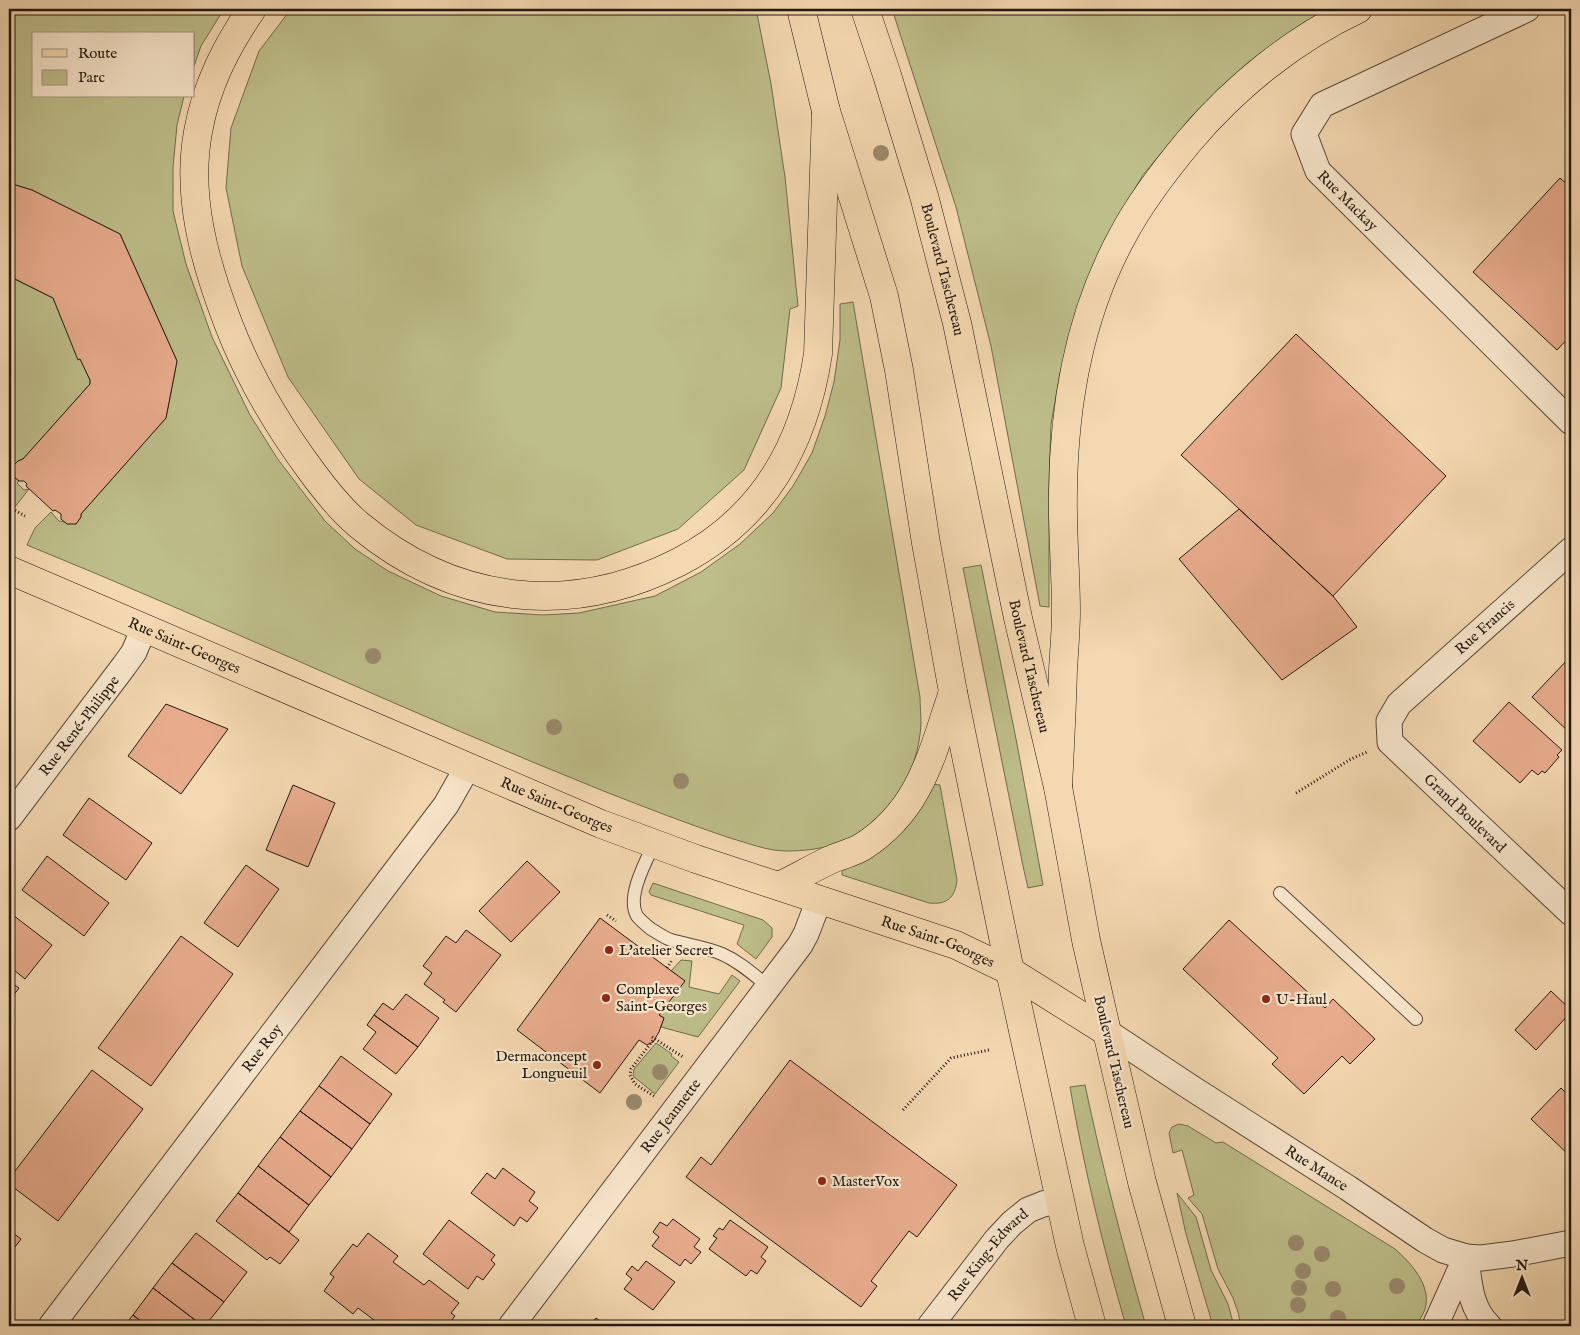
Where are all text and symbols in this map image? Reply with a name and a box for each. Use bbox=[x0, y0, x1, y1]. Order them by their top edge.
legend bbox=[32, 32, 195, 98]
text: Route bbox=[78, 44, 117, 63]
text: Parc bbox=[78, 68, 105, 87]
street label: Rue Mackay bbox=[1313, 166, 1383, 235]
street label: Boulevard Taschereau bbox=[917, 201, 969, 338]
street label: Rue Francis bbox=[1451, 595, 1519, 659]
street label: Boulevard Taschereau bbox=[1005, 598, 1054, 735]
street label: Rue Saint-Georges bbox=[126, 613, 244, 678]
street label: Rue René-Philippe bbox=[35, 671, 123, 780]
street label: Grand Boulevard bbox=[1420, 770, 1511, 857]
street label: Rue Saint-Georges bbox=[498, 773, 616, 837]
street label: Rue Saint-Georges bbox=[879, 911, 998, 972]
place label: L'atelier Secret bbox=[619, 941, 713, 960]
marker: L'atelier Secret bbox=[603, 944, 615, 956]
place label: Complexe Saint-Georges bbox=[616, 980, 707, 1016]
place label: U-Haul bbox=[1276, 990, 1328, 1009]
marker: Complexe Saint-Georges bbox=[600, 992, 612, 1004]
marker: U-Haul bbox=[1260, 993, 1272, 1005]
street label: Boulevard Taschereau bbox=[1089, 994, 1139, 1131]
street label: Rue Roy bbox=[237, 1019, 287, 1076]
place label: Dermaconcept Longueuil bbox=[495, 1047, 588, 1083]
marker: Dermaconcept Longueuil bbox=[591, 1059, 603, 1071]
street label: Rue Jeannette bbox=[636, 1075, 705, 1157]
street label: Rue Mance bbox=[1282, 1141, 1352, 1195]
place label: MasterVox bbox=[832, 1172, 900, 1191]
marker: MasterVox bbox=[816, 1175, 828, 1187]
street label: Rue King-Edward bbox=[943, 1204, 1033, 1305]
north arrow bbox=[1498, 1252, 1548, 1302]
text: N bbox=[1515, 1257, 1528, 1275]

